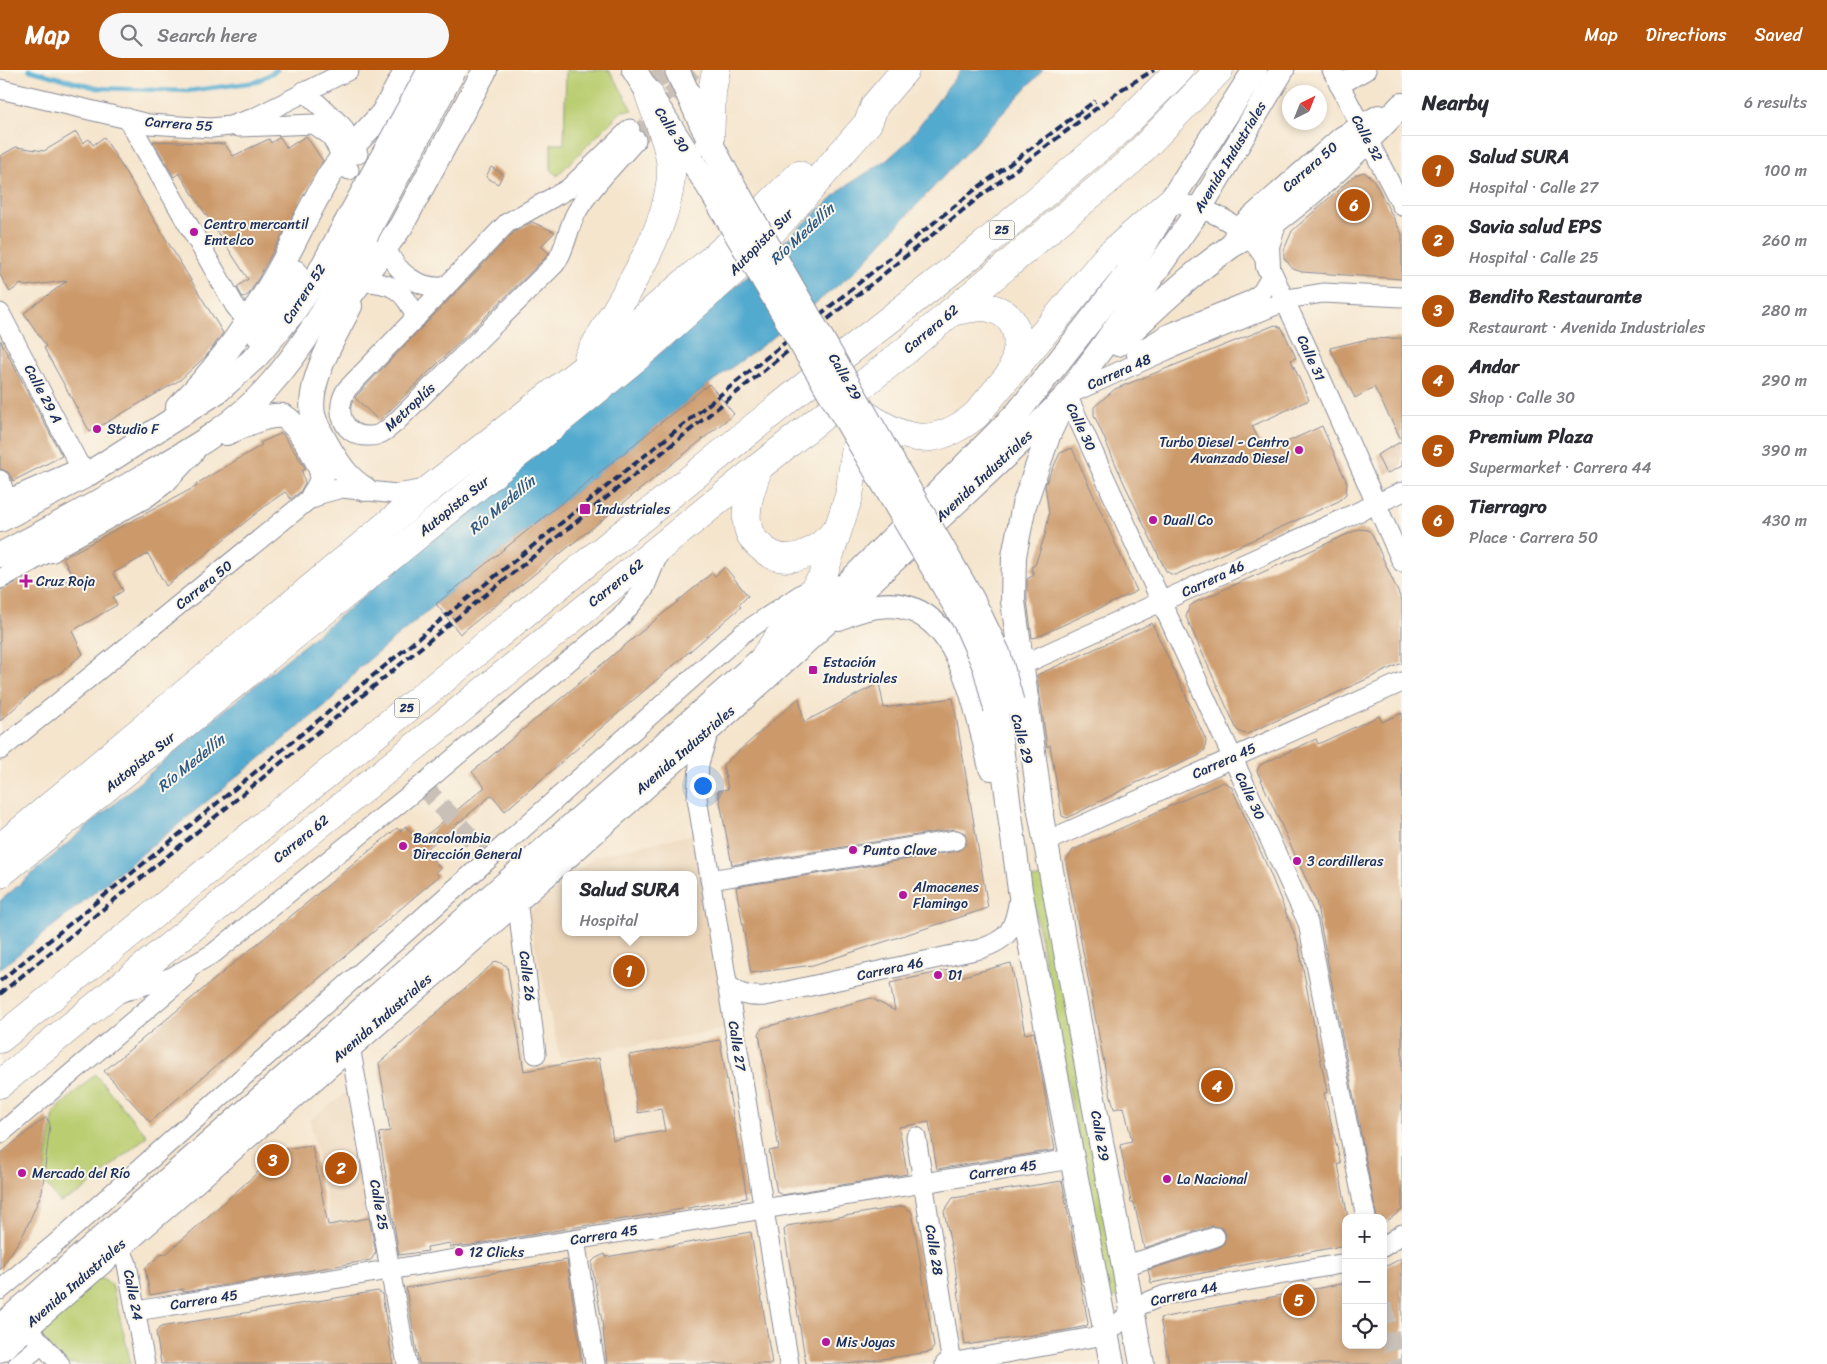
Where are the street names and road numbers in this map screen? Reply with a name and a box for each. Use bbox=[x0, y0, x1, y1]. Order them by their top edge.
street label: Avenida Industriales bbox=[1186, 96, 1274, 218]
street label: Calle 30 bbox=[648, 102, 696, 158]
street label: Carrera 55 bbox=[144, 109, 214, 139]
street label: Calle 32 bbox=[1344, 110, 1390, 166]
street label: Carrera 50 bbox=[1276, 135, 1344, 199]
street label: Autopista Sur bbox=[722, 202, 801, 282]
road number: 25 bbox=[990, 220, 1014, 240]
street label: Carrera 52 bbox=[275, 259, 333, 329]
street label: Carrera 62 bbox=[897, 298, 965, 360]
street label: Calle 31 bbox=[1290, 331, 1332, 385]
street label: Carrera 48 bbox=[1083, 347, 1156, 397]
street label: Calle 29 bbox=[821, 349, 869, 406]
street label: Calle 29 A bbox=[17, 360, 69, 428]
street label: Metroplús bbox=[378, 376, 442, 438]
street label: Calle 30 bbox=[1059, 399, 1103, 456]
street label: Avenida Industriales bbox=[929, 423, 1039, 529]
street label: Autopista Sur bbox=[412, 469, 496, 543]
street label: Carrera 62 bbox=[582, 552, 650, 614]
street label: Carrera 46 bbox=[1177, 553, 1249, 605]
street label: Carrera 50 bbox=[170, 554, 239, 616]
road number: 25 bbox=[394, 698, 420, 718]
street label: Avenida Industriales bbox=[628, 699, 741, 802]
street label: Calle 29 bbox=[1003, 711, 1041, 767]
street label: Autopista Sur bbox=[98, 725, 182, 799]
street label: Carrera 45 bbox=[1188, 736, 1261, 786]
street label: Calle 30 bbox=[1228, 768, 1272, 825]
street label: Carrera 62 bbox=[267, 808, 335, 870]
street label: Calle 26 bbox=[512, 949, 542, 1003]
street label: Carrera 46 bbox=[854, 950, 926, 988]
street label: Avenida Industriales bbox=[325, 967, 438, 1070]
street label: Calle 27 bbox=[721, 1019, 753, 1074]
street label: Calle 29 bbox=[1083, 1109, 1117, 1164]
street label: Carrera 45 bbox=[967, 1152, 1039, 1188]
street label: Calle 25 bbox=[362, 1178, 396, 1233]
street label: Carrera 45 bbox=[568, 1217, 640, 1253]
street label: Calle 28 bbox=[918, 1223, 950, 1278]
street label: Avenida Industriales bbox=[19, 1232, 132, 1335]
street label: Calle 24 bbox=[116, 1267, 150, 1323]
street label: Carrera 44 bbox=[1148, 1274, 1220, 1314]
street label: Carrera 45 bbox=[168, 1282, 240, 1318]

